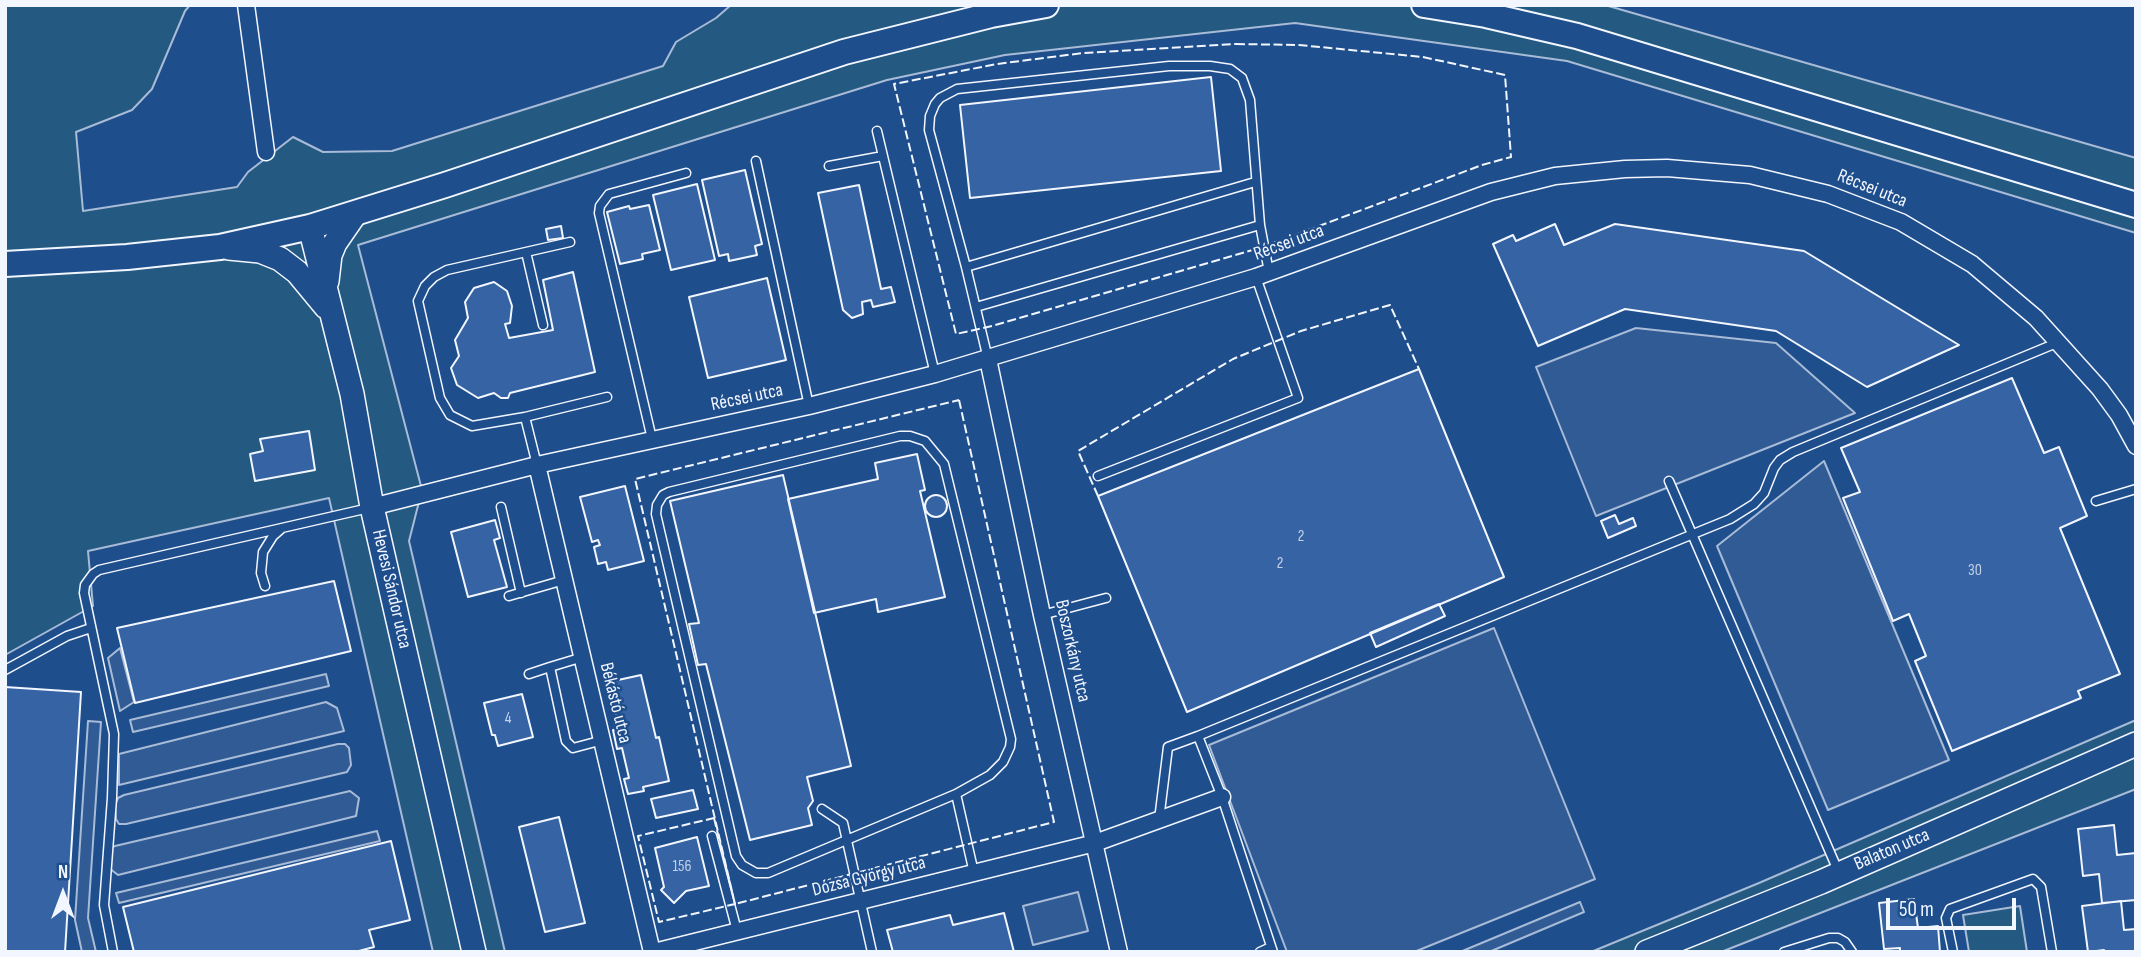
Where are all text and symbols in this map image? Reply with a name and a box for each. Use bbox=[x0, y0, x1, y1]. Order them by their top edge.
street label: Récsei utca bbox=[1834, 165, 1910, 213]
street label: Récsei utca bbox=[1251, 220, 1327, 266]
street label: Récsei utca bbox=[709, 379, 785, 417]
street label: Hevesi Sándor utca bbox=[366, 527, 416, 651]
house number: 2 bbox=[1298, 527, 1304, 547]
house number: 2 bbox=[1277, 554, 1283, 574]
house number: 30 bbox=[1968, 561, 1982, 581]
street label: Boszorkány utca bbox=[1049, 598, 1095, 704]
street label: Békástó utca bbox=[594, 660, 636, 746]
house number: 4 bbox=[505, 709, 511, 729]
street label: Balaton utca bbox=[1851, 824, 1933, 876]
street label: Dózsa György utca bbox=[810, 852, 928, 902]
house number: 156 bbox=[672, 857, 692, 877]
north arrow bbox=[28, 859, 98, 929]
text: N bbox=[58, 861, 68, 884]
scale bar bbox=[1889, 884, 2018, 928]
text: 50 m bbox=[1899, 897, 1934, 922]

